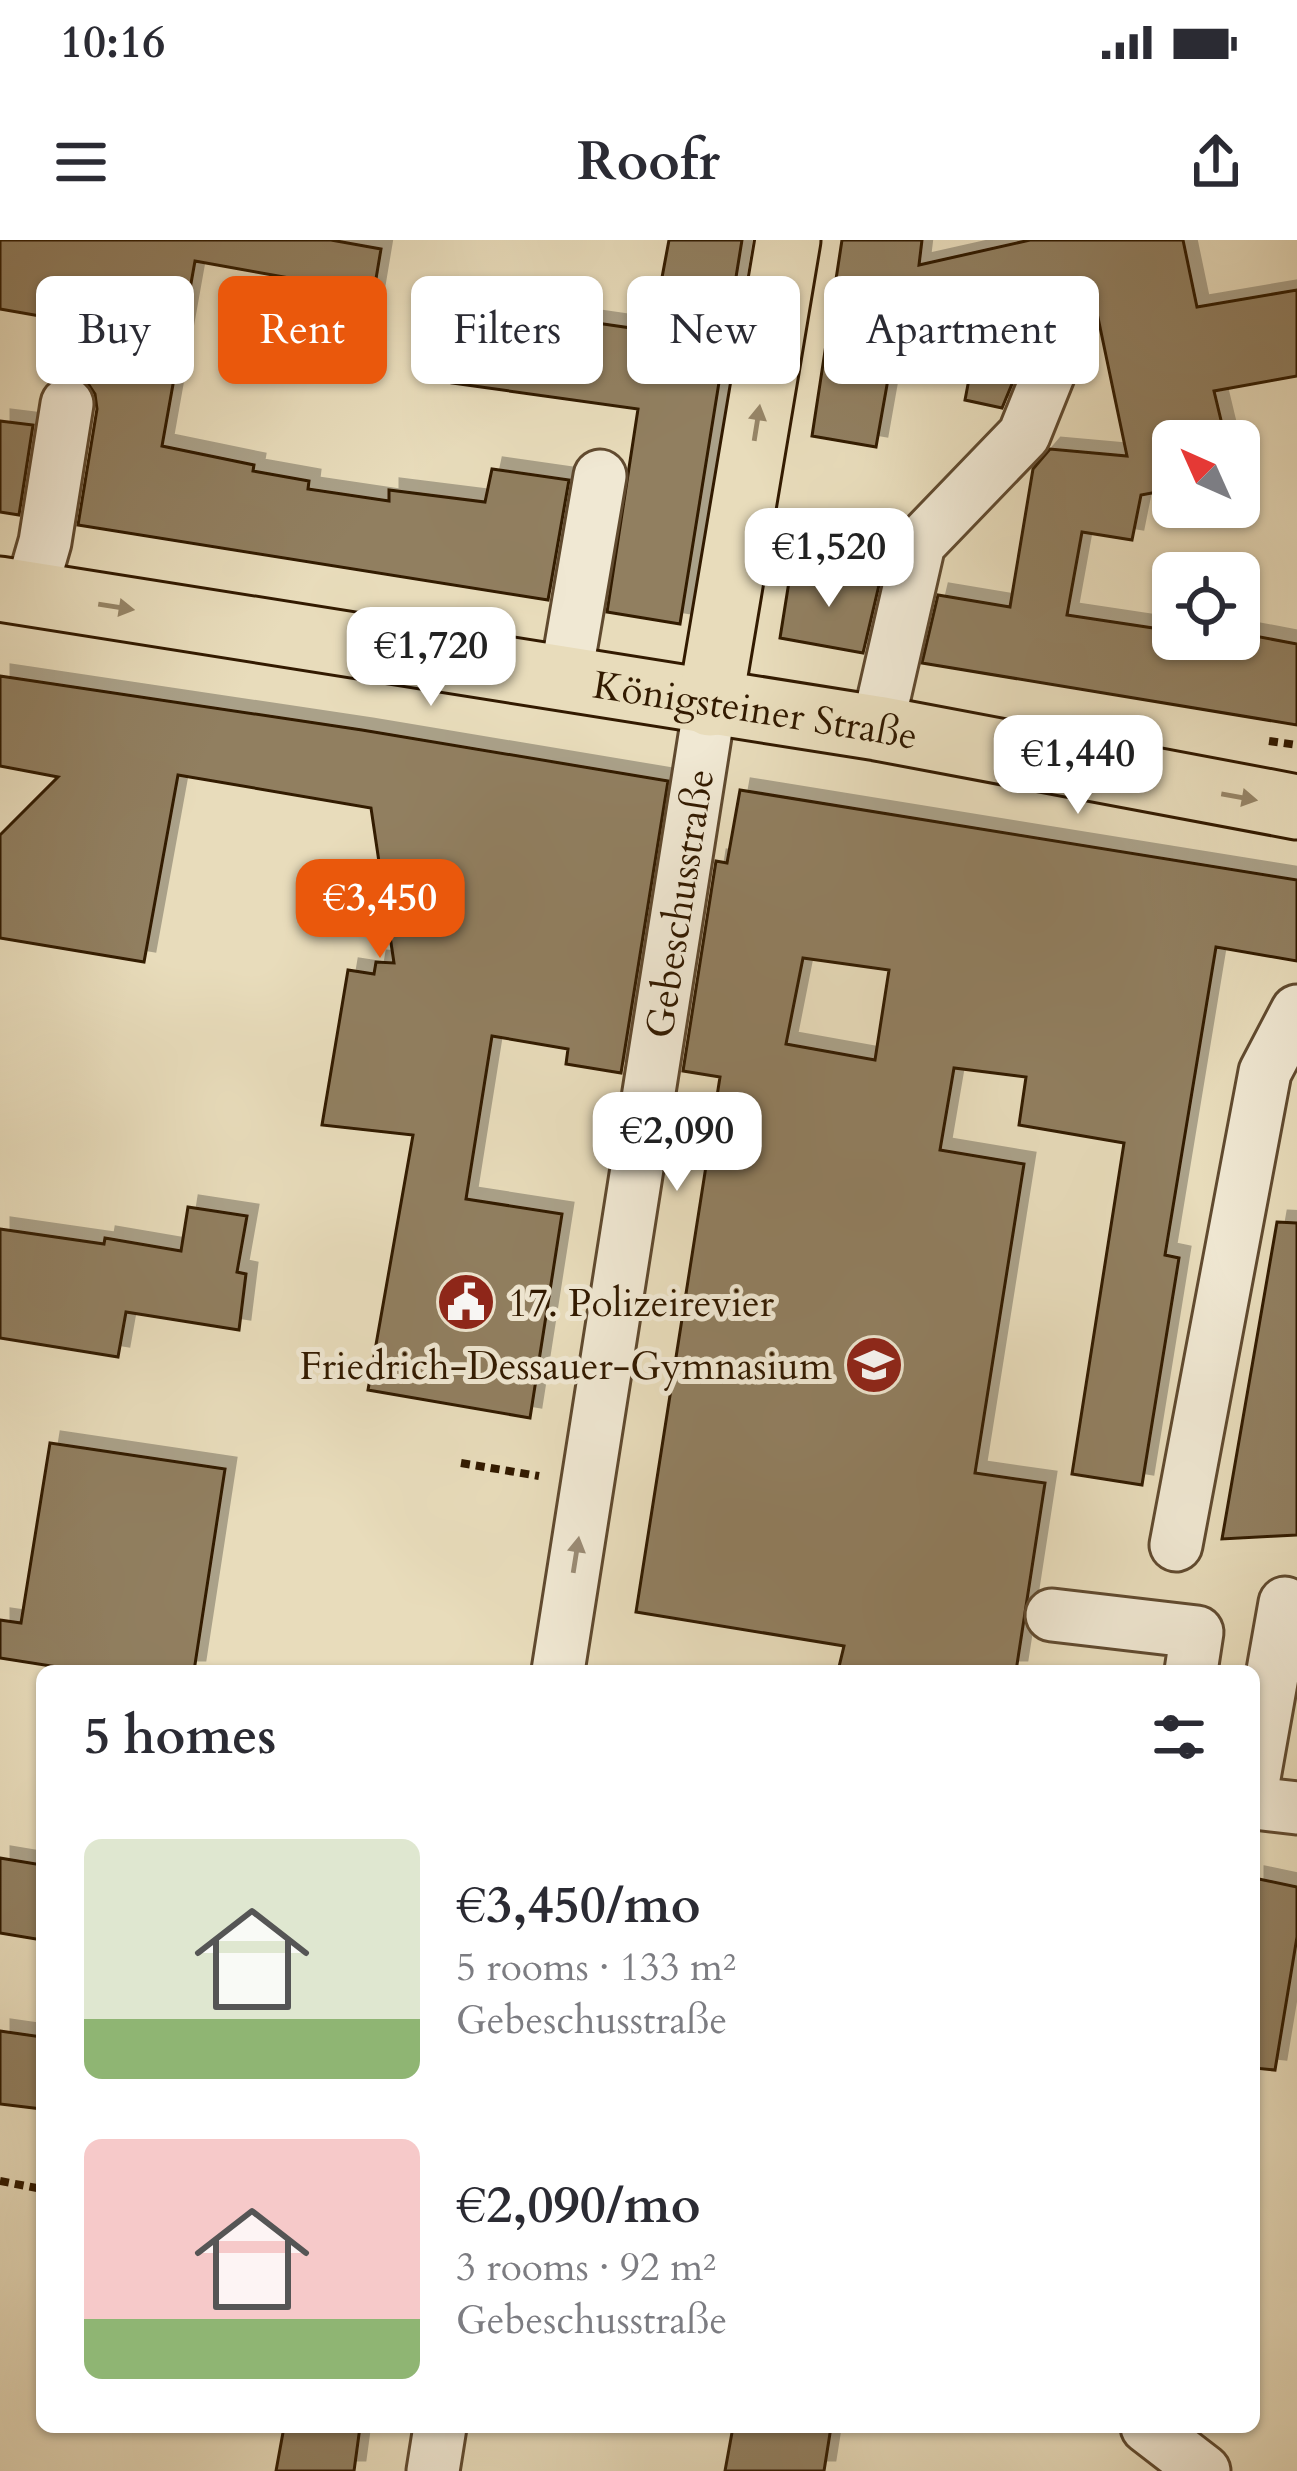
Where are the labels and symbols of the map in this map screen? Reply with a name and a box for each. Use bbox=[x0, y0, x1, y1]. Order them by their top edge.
one-way arrow bbox=[749, 403, 767, 441]
north arrow bbox=[1152, 420, 1260, 528]
pin: €1,520 bbox=[731, 508, 927, 610]
one-way arrow bbox=[97, 599, 135, 617]
pin: €1,720 bbox=[333, 607, 529, 709]
street label: Königsteiner Straße bbox=[589, 658, 922, 763]
pin: €1,440 bbox=[980, 715, 1176, 817]
street label: Gebeschusstraße bbox=[633, 766, 727, 1042]
one-way arrow bbox=[1221, 788, 1259, 807]
pin: €3,450 bbox=[282, 859, 478, 961]
pin: €2,090 bbox=[579, 1092, 775, 1194]
public building icon: 17. Polizeirevier bbox=[435, 1271, 497, 1333]
place label: 17. Polizeirevier bbox=[508, 1277, 775, 1330]
school or university icon: Friedrich-Dessauer-Gymnasium bbox=[843, 1334, 905, 1396]
place label: Friedrich-Dessauer-Gymnasium bbox=[299, 1340, 832, 1393]
one-way arrow bbox=[568, 1536, 586, 1574]

